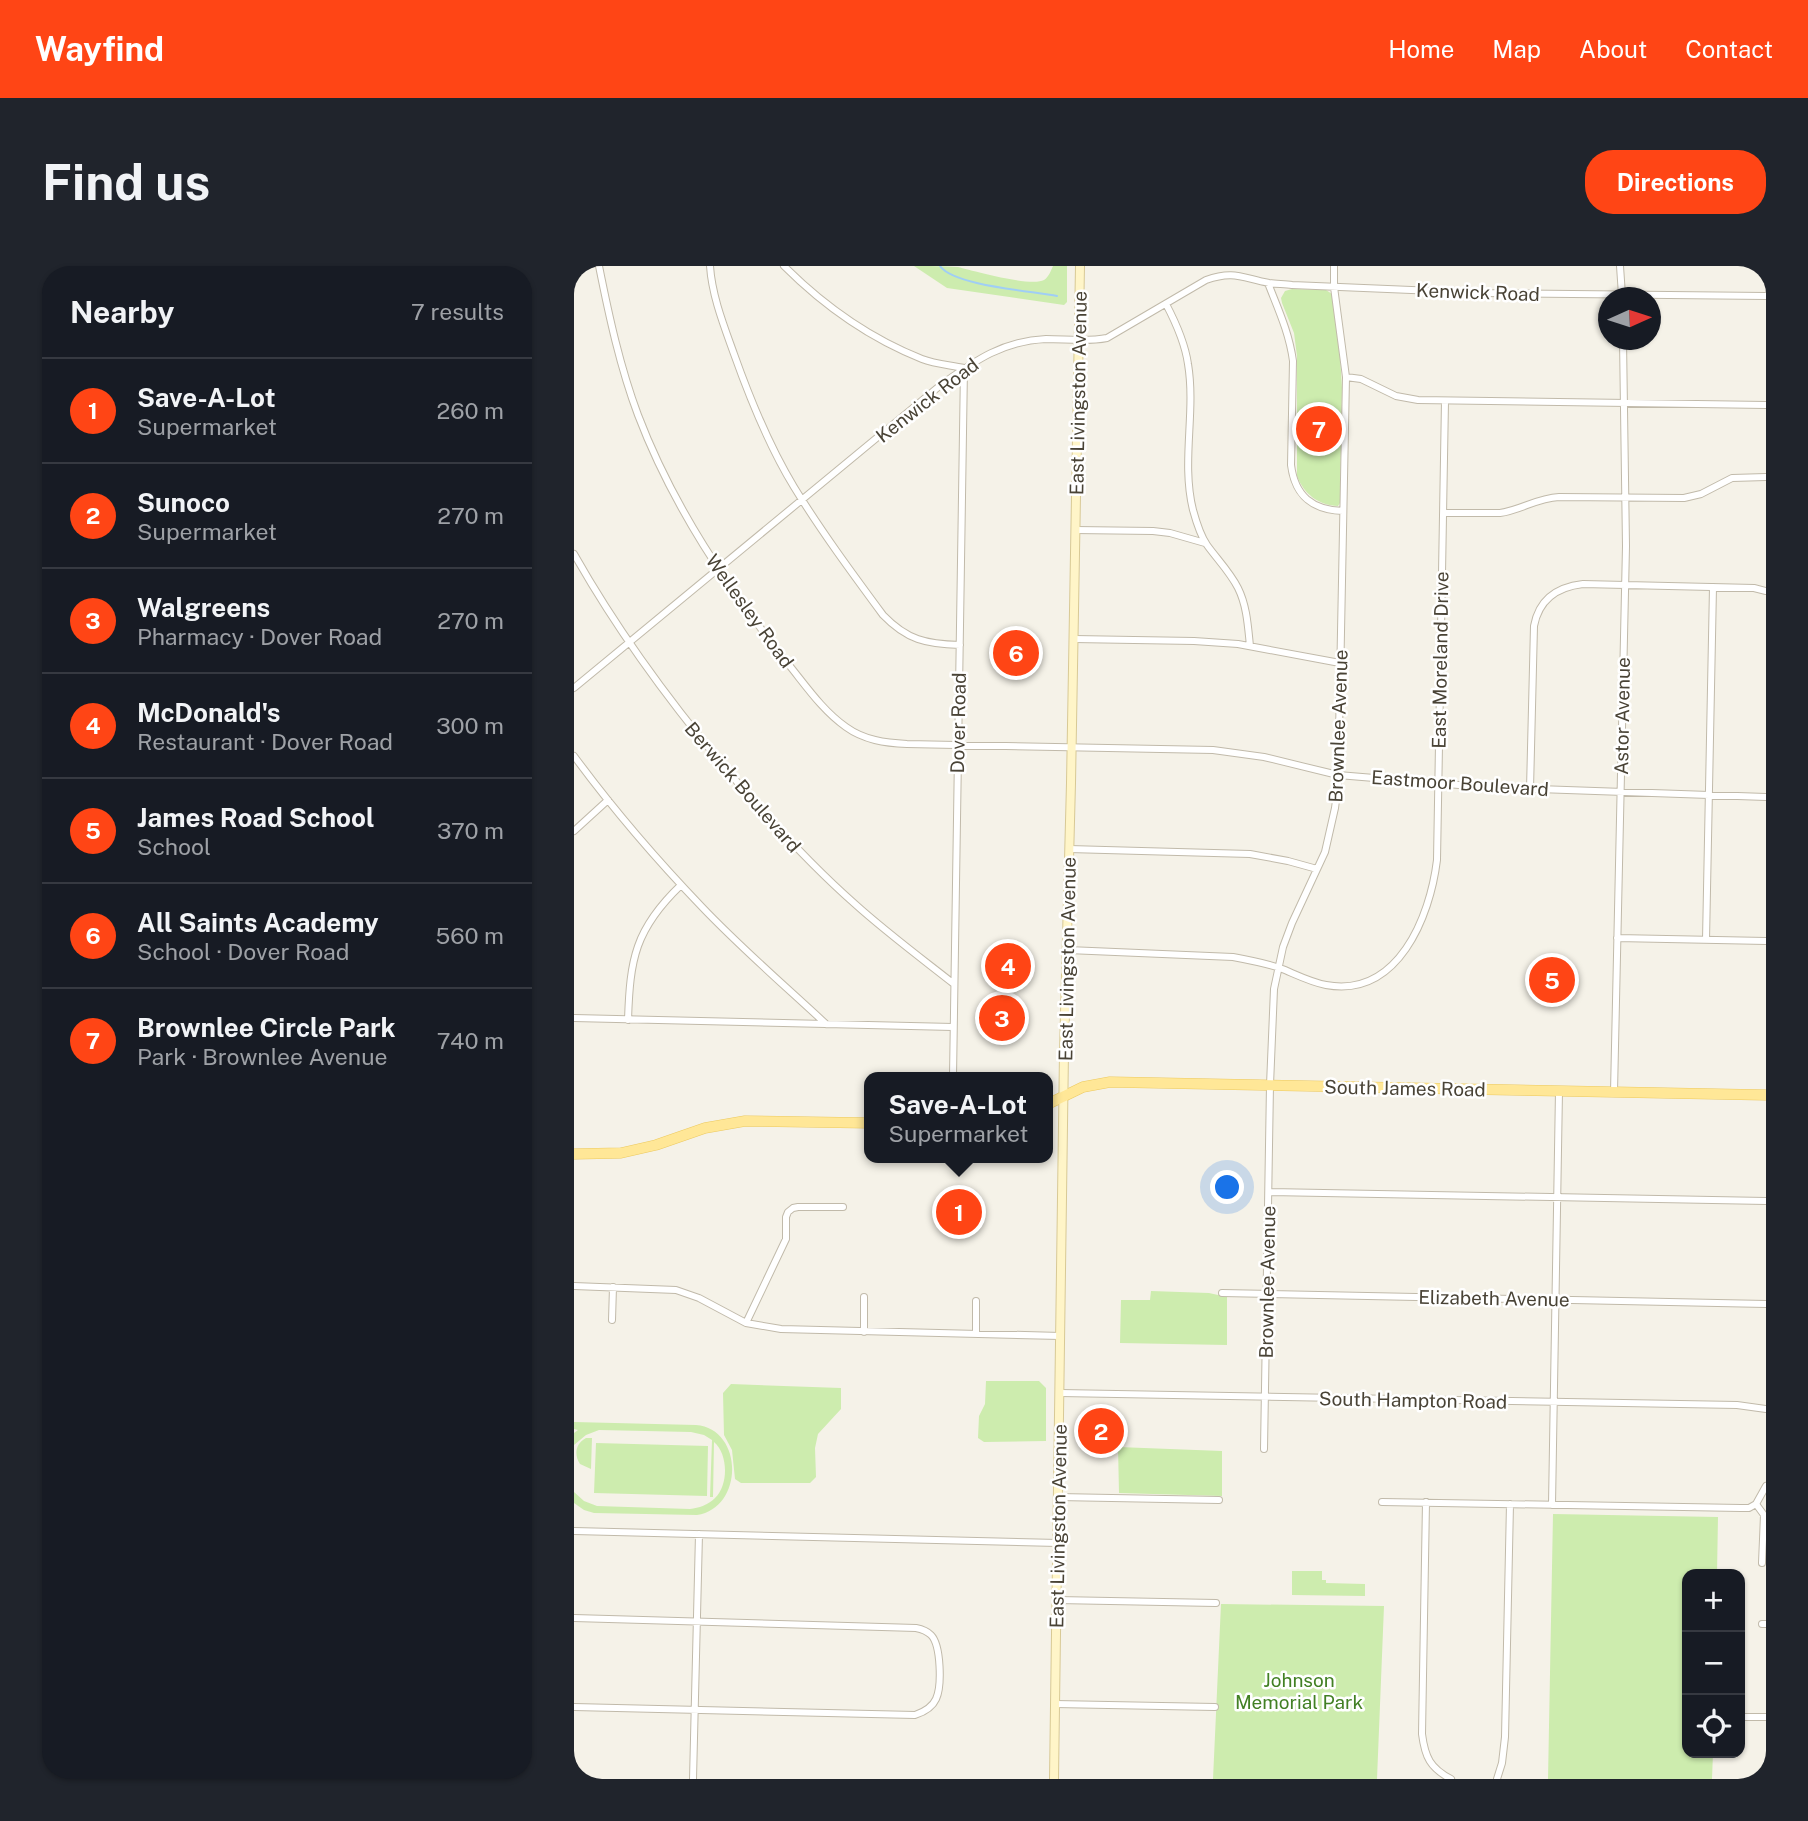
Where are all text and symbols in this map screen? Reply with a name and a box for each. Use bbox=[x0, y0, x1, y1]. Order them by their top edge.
text: Wayfind bbox=[35, 30, 164, 68]
text: Home bbox=[1388, 35, 1454, 63]
text: Map bbox=[1492, 35, 1541, 63]
text: About bbox=[1579, 35, 1647, 63]
text: Contact bbox=[1685, 35, 1773, 63]
button: Directions bbox=[1585, 150, 1766, 214]
text: Find us bbox=[42, 153, 210, 211]
street label: Kenwick Road bbox=[1416, 279, 1540, 305]
north arrow bbox=[1598, 287, 1661, 350]
street label: East Livingston Avenue bbox=[1065, 291, 1091, 495]
text: Nearby bbox=[70, 294, 174, 330]
text: 7 results bbox=[411, 298, 504, 325]
street label: Kenwick Road bbox=[871, 353, 983, 447]
text: Save-A-Lot bbox=[137, 382, 275, 413]
text: 1 bbox=[88, 397, 98, 424]
text: 260 m bbox=[437, 397, 504, 424]
pin: 7 bbox=[1296, 403, 1342, 455]
text: Supermarket bbox=[137, 413, 277, 440]
text: Sunoco bbox=[137, 487, 230, 518]
text: 2 bbox=[86, 502, 100, 529]
text: 270 m bbox=[437, 502, 504, 529]
text: Supermarket bbox=[137, 518, 277, 545]
street label: Wellesley Road bbox=[702, 550, 798, 672]
street label: East Moreland Drive bbox=[1427, 571, 1453, 749]
text: Walgreens bbox=[137, 592, 270, 623]
text: 3 bbox=[85, 607, 101, 634]
text: 270 m bbox=[437, 607, 504, 634]
text: Pharmacy · Dover Road bbox=[137, 623, 382, 650]
pin: 6 bbox=[993, 627, 1039, 679]
street label: Brownlee Avenue bbox=[1324, 649, 1352, 803]
street label: Astor Avenue bbox=[1610, 657, 1634, 775]
street label: Dover Road bbox=[946, 672, 970, 774]
text: McDonald's bbox=[137, 697, 280, 728]
text: 4 bbox=[85, 712, 101, 739]
text: 300 m bbox=[436, 712, 504, 739]
street label: Berwick Boulevard bbox=[680, 717, 806, 857]
text: Restaurant · Dover Road bbox=[137, 728, 393, 755]
street label: Eastmoor Boulevard bbox=[1371, 766, 1549, 800]
text: James Road School bbox=[137, 802, 375, 833]
text: 5 bbox=[85, 817, 101, 844]
text: 370 m bbox=[437, 817, 504, 844]
text: School bbox=[137, 833, 211, 860]
street label: East Livingston Avenue bbox=[1054, 857, 1080, 1061]
text: All Saints Academy bbox=[137, 907, 379, 938]
text: 6 bbox=[85, 922, 101, 949]
text: 560 m bbox=[436, 922, 504, 949]
text: School · Dover Road bbox=[137, 938, 349, 965]
pin: 4 bbox=[985, 940, 1031, 992]
pin: 5 bbox=[1529, 954, 1575, 1006]
pin: 3 bbox=[979, 992, 1025, 1044]
text: Brownlee Circle Park bbox=[137, 1012, 396, 1043]
text: 7 bbox=[86, 1027, 100, 1054]
text: 740 m bbox=[437, 1027, 504, 1054]
text: Park · Brownlee Avenue bbox=[137, 1043, 388, 1070]
popup bbox=[864, 1072, 1053, 1163]
street label: South James Road bbox=[1324, 1076, 1486, 1100]
text: Save-A-Lot bbox=[888, 1089, 1027, 1120]
text: Supermarket bbox=[888, 1120, 1029, 1147]
your location bbox=[1210, 1170, 1244, 1204]
pin: 1 bbox=[936, 1186, 982, 1238]
street label: Brownlee Avenue bbox=[1255, 1205, 1279, 1359]
street label: Elizabeth Avenue bbox=[1418, 1286, 1570, 1310]
street label: South Hampton Road bbox=[1319, 1387, 1507, 1413]
pin: 2 bbox=[1078, 1405, 1124, 1457]
street label: East Livingston Avenue bbox=[1045, 1424, 1071, 1628]
map controls bbox=[1682, 1569, 1745, 1758]
button: + bbox=[1682, 1569, 1745, 1632]
button: − bbox=[1682, 1632, 1745, 1695]
park label: Johnson Memorial Park bbox=[1235, 1669, 1363, 1713]
button: locate bbox=[1682, 1695, 1745, 1758]

